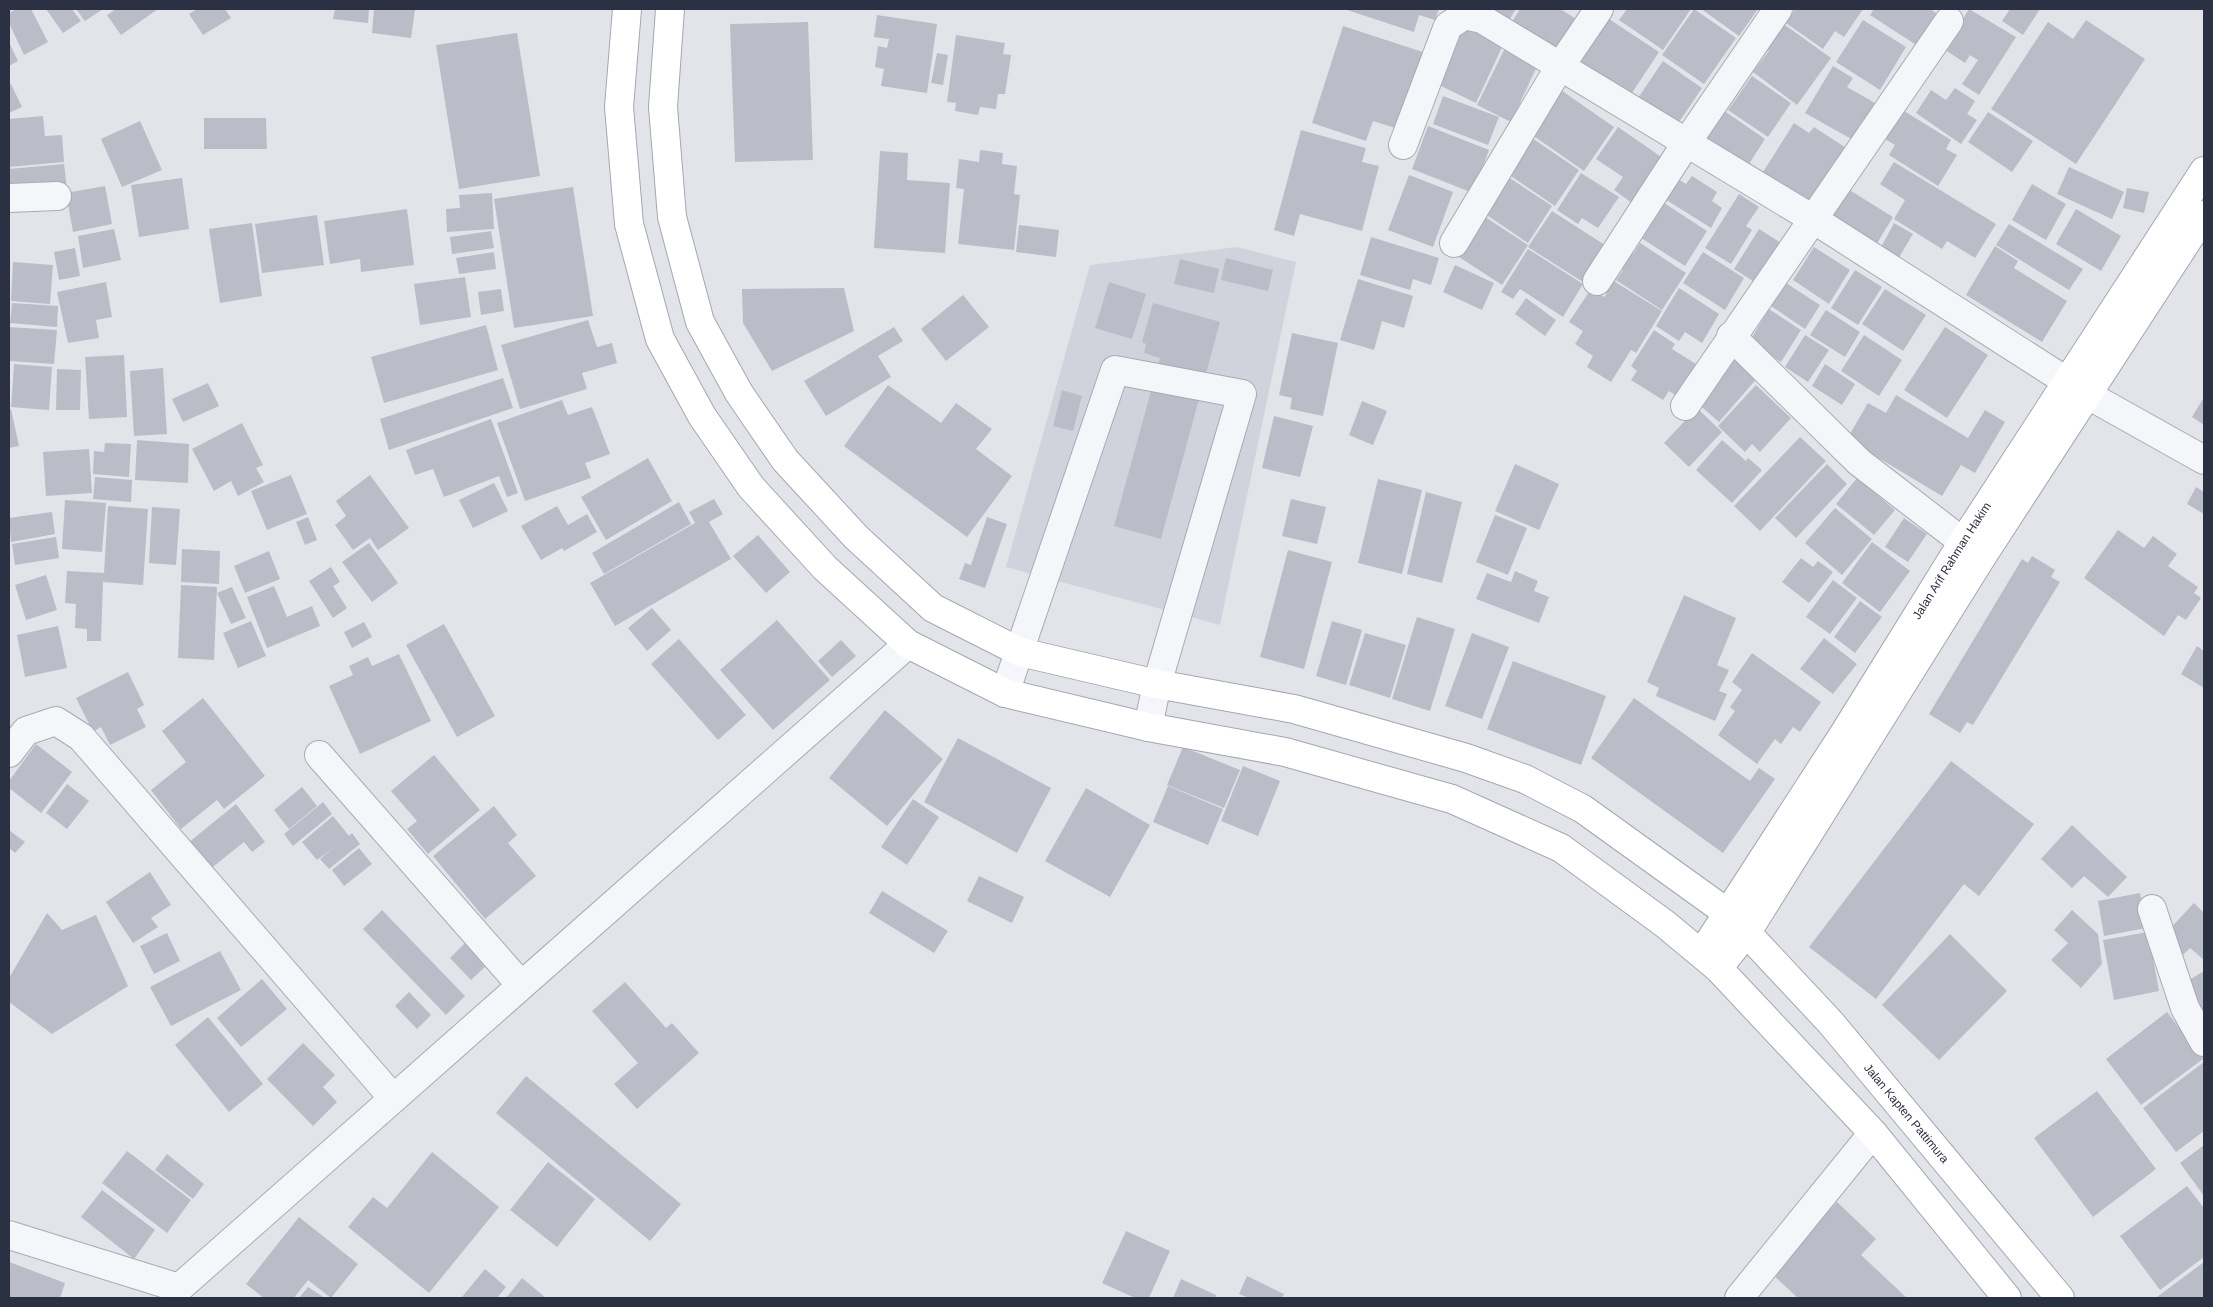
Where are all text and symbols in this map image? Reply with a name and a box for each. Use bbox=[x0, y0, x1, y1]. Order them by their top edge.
street label: Jalan Arif Rahman Hakim bbox=[1910, 500, 1994, 622]
street label: Jalan Kapten Pattimura bbox=[1861, 1061, 1952, 1166]

